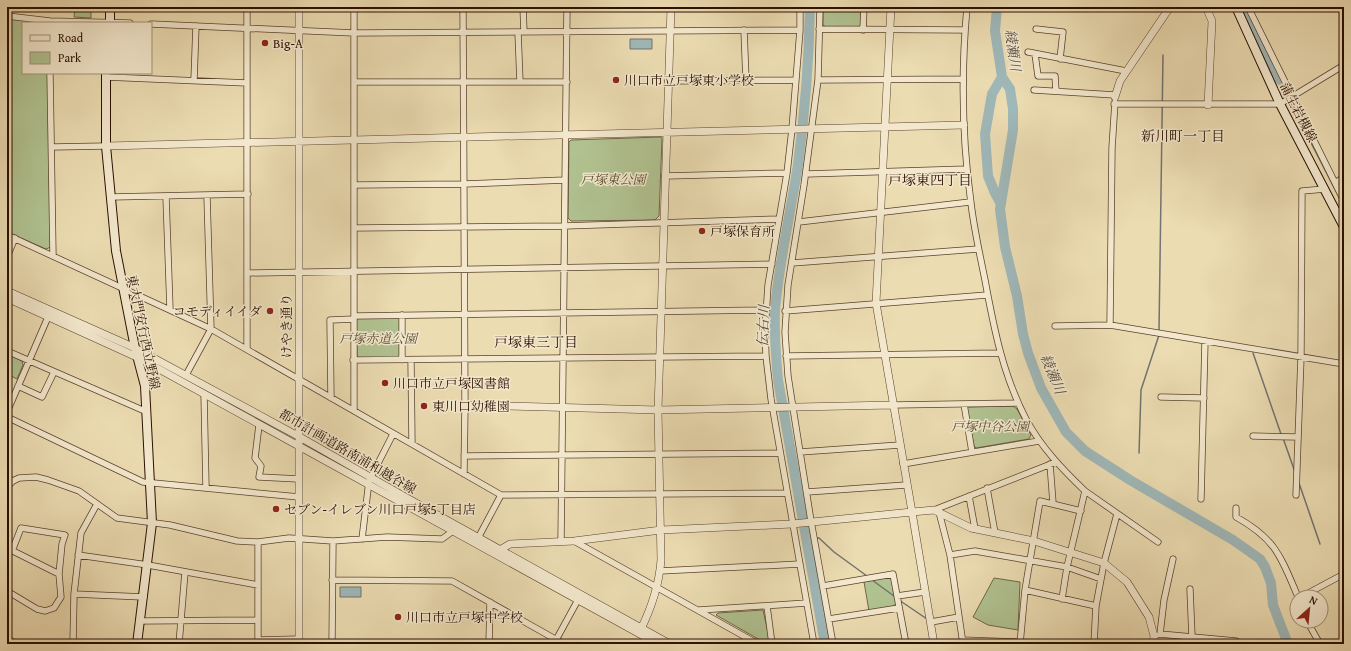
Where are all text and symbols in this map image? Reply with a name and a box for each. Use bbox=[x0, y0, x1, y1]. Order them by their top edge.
legend bbox=[22, 22, 152, 74]
water label: 綾瀬川 bbox=[1000, 28, 1026, 74]
text: Road bbox=[58, 29, 84, 46]
place label: Big-A bbox=[273, 34, 303, 53]
marker: Big-A bbox=[260, 38, 270, 48]
text: Park bbox=[58, 49, 82, 66]
place label: 川口市立戸塚東小学校 bbox=[624, 71, 754, 90]
marker: 川口市立戸塚東小学校 bbox=[611, 75, 621, 85]
street label: 蒲生岩槻線 bbox=[1275, 79, 1322, 146]
district label: 新川町一丁目 bbox=[1141, 126, 1225, 146]
park label: 戸塚東公園 bbox=[580, 170, 647, 189]
district label: 戸塚東四丁目 bbox=[888, 170, 972, 190]
place label: 戸塚保育所 bbox=[710, 222, 775, 241]
marker: 戸塚保育所 bbox=[697, 226, 707, 236]
street label: 東大門安行西立野線 bbox=[122, 273, 165, 391]
street label: けやき通り bbox=[277, 293, 296, 359]
place label: コモディイイダ bbox=[173, 302, 262, 321]
water label: 伝右川 bbox=[752, 303, 774, 347]
marker: コモディイイダ bbox=[265, 306, 275, 316]
park label: 戸塚赤道公園 bbox=[339, 329, 419, 348]
district label: 戸塚東三丁目 bbox=[494, 332, 578, 352]
water label: 綾瀬川 bbox=[1036, 351, 1071, 399]
place label: 川口市立戸塚図書館 bbox=[393, 374, 510, 393]
marker: 川口市立戸塚図書館 bbox=[380, 378, 390, 388]
place label: 東川口幼稚園 bbox=[432, 397, 510, 416]
marker: 東川口幼稚園 bbox=[419, 401, 429, 411]
street label: 都市計画道路南浦和越谷線 bbox=[275, 404, 420, 499]
park label: 戸塚中谷公園 bbox=[951, 417, 1031, 436]
place label: セブン-イレブン川口戸塚5丁目店 bbox=[284, 500, 476, 519]
marker: セブン-イレブン川口戸塚5丁目店 bbox=[271, 504, 281, 514]
north arrow bbox=[1289, 589, 1329, 629]
text: N bbox=[1307, 591, 1321, 609]
place label: 川口市立戸塚中学校 bbox=[406, 608, 523, 627]
marker: 川口市立戸塚中学校 bbox=[393, 612, 403, 622]

